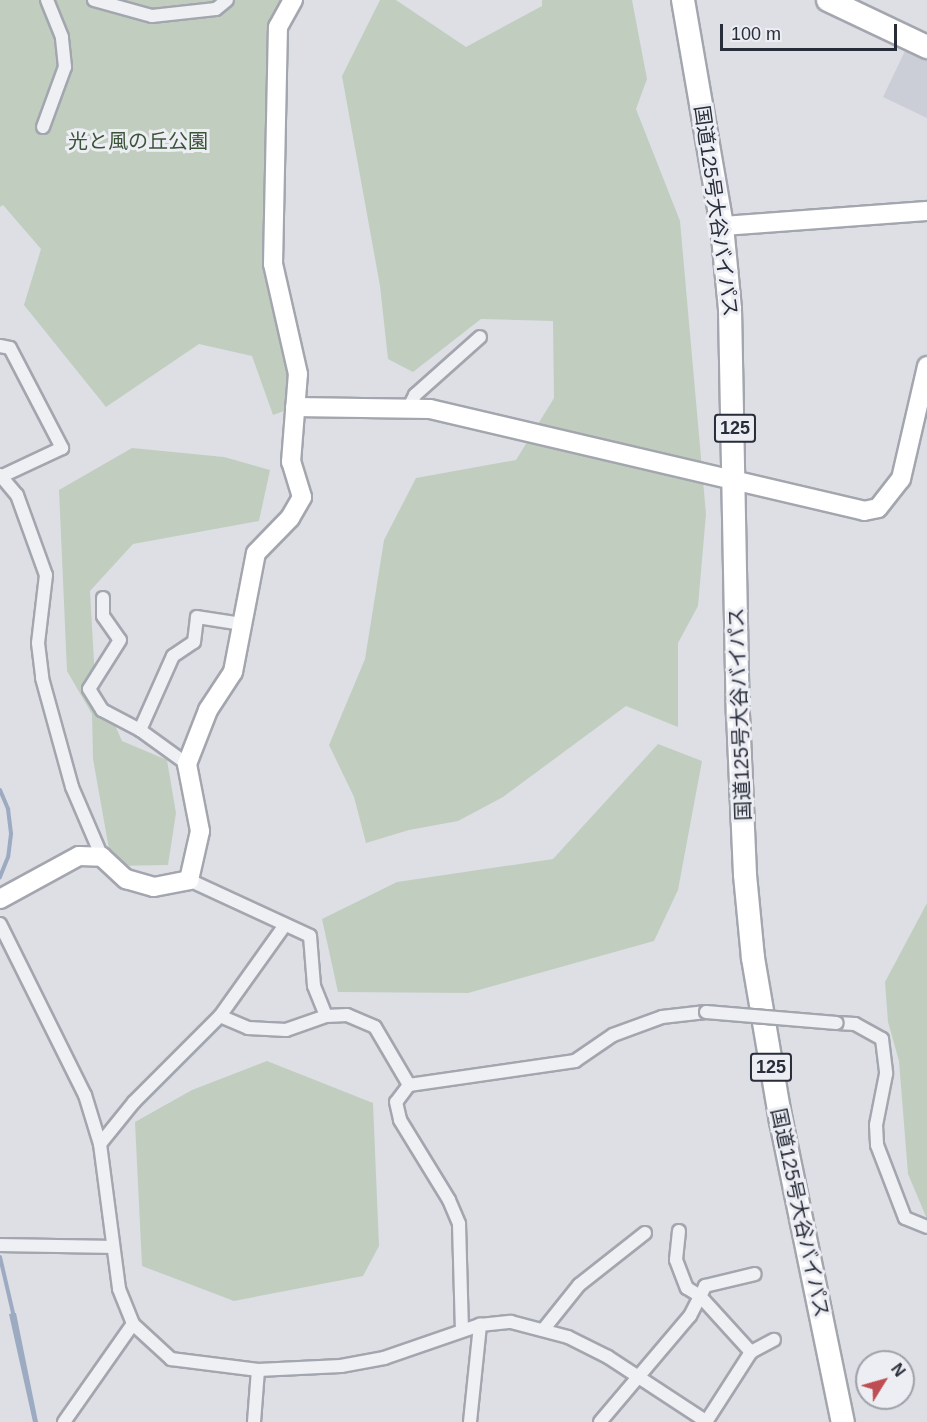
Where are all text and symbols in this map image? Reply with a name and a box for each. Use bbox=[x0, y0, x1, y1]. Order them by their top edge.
scale bar bbox=[723, 12, 900, 50]
text: 100 m bbox=[731, 24, 781, 44]
street label: 国道125号大谷バイパス bbox=[689, 104, 743, 318]
park label: 光と風の丘公園 bbox=[68, 129, 208, 153]
road number: 125 bbox=[712, 413, 758, 443]
street label: 国道125号大谷バイパス bbox=[724, 607, 756, 821]
road number: 125 bbox=[748, 1052, 794, 1082]
street label: 国道125号大谷バイパス bbox=[766, 1106, 834, 1320]
north arrow bbox=[855, 1350, 915, 1410]
text: N bbox=[888, 1360, 908, 1380]

